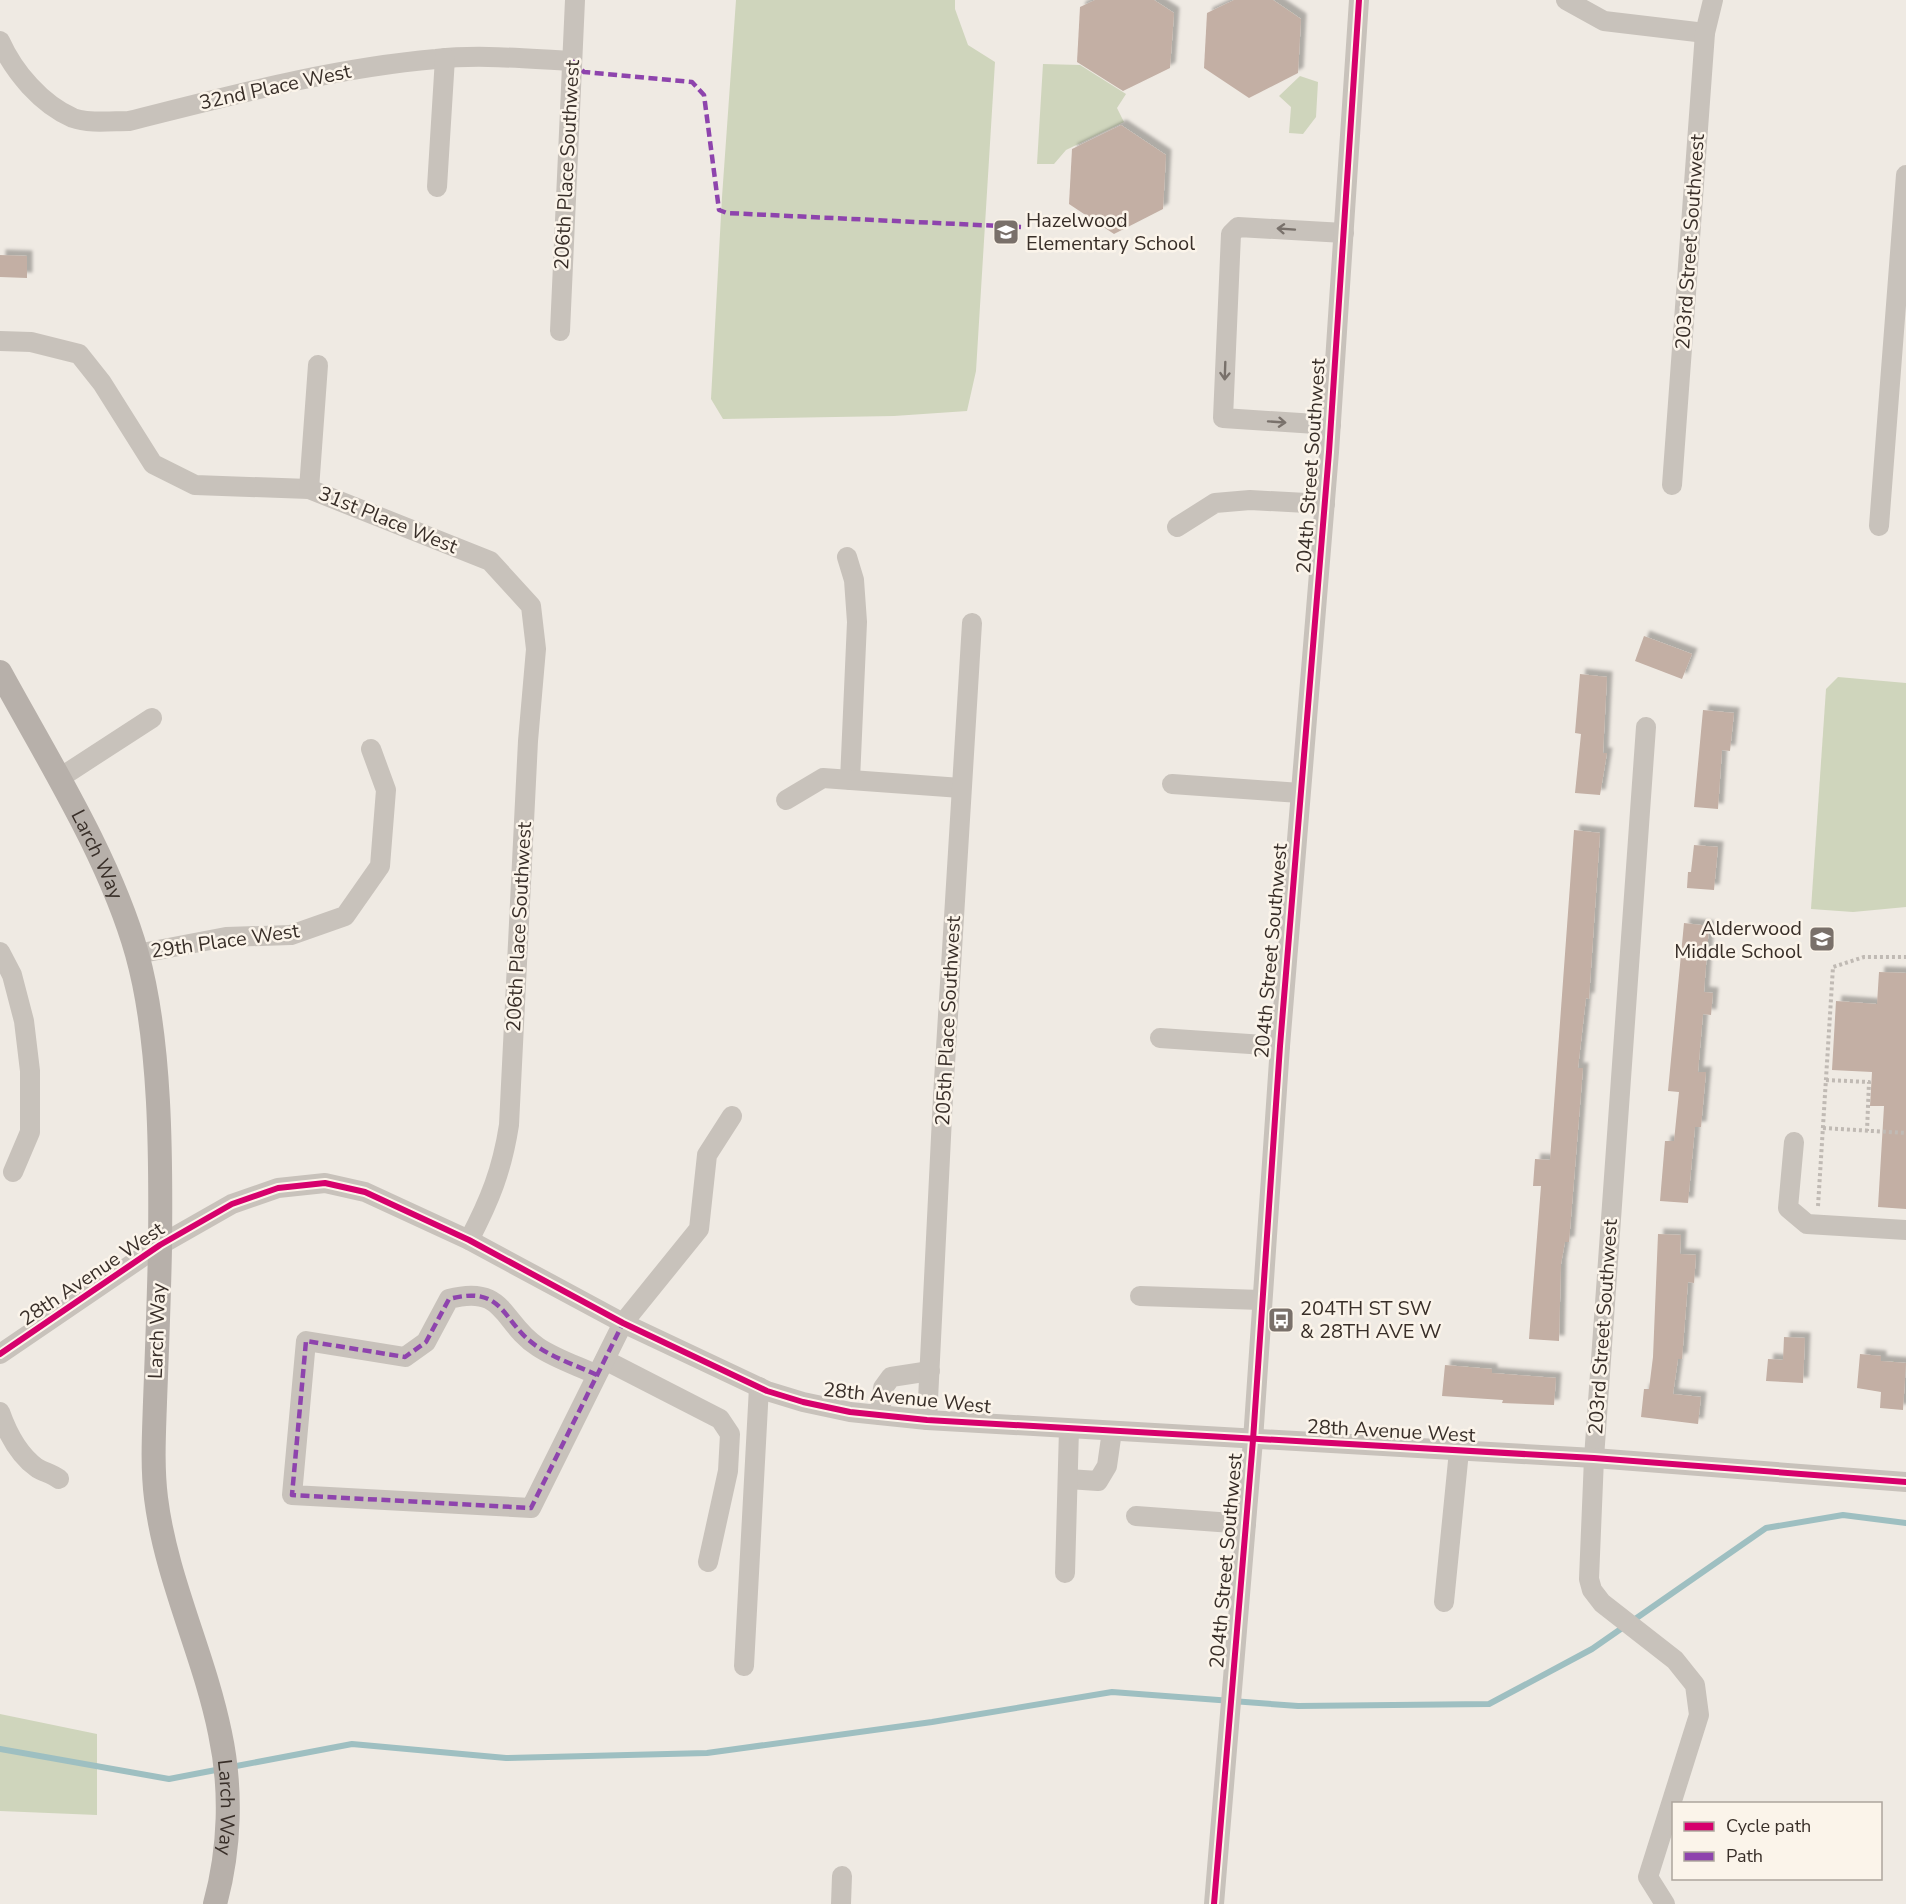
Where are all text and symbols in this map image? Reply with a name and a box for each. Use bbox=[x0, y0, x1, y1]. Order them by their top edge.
street label: 32nd Place West bbox=[197, 58, 354, 116]
street label: 206th Place Southwest bbox=[548, 58, 586, 271]
street label: 203rd Street Southwest bbox=[1669, 132, 1711, 351]
place label: Hazelwood Elementary School bbox=[1026, 207, 1195, 257]
school or university icon: Hazelwood Elementary School bbox=[991, 217, 1021, 247]
one-way arrow bbox=[1276, 224, 1296, 235]
street label: 204th Street Southwest bbox=[1290, 356, 1332, 575]
one-way arrow bbox=[1220, 360, 1231, 380]
one-way arrow bbox=[1267, 416, 1287, 427]
street label: 31st Place West bbox=[314, 480, 462, 561]
street label: Larch Way bbox=[65, 805, 131, 904]
street label: 206th Place Southwest bbox=[500, 820, 538, 1033]
street label: 204th Street Southwest bbox=[1248, 841, 1294, 1060]
street label: 205th Place Southwest bbox=[929, 914, 967, 1127]
place label: Alderwood Middle School bbox=[1674, 915, 1802, 965]
street label: 29th Place West bbox=[149, 917, 302, 965]
school or university icon: Alderwood Middle School bbox=[1807, 924, 1837, 954]
street label: 28th Avenue West bbox=[15, 1215, 170, 1332]
street label: 203rd Street Southwest bbox=[1582, 1217, 1624, 1436]
street label: Larch Way bbox=[142, 1282, 172, 1379]
place label: 204TH ST SW & 28TH AVE W bbox=[1300, 1295, 1442, 1345]
bus stop icon: 204TH ST SW & 28TH AVE W bbox=[1266, 1305, 1296, 1335]
street label: 28th Avenue West bbox=[822, 1376, 993, 1420]
street label: 28th Avenue West bbox=[1306, 1413, 1477, 1449]
street label: 204th Street Southwest bbox=[1203, 1451, 1249, 1670]
street label: Larch Way bbox=[211, 1758, 241, 1858]
legend bbox=[1672, 1802, 1882, 1880]
text: Cycle path bbox=[1726, 1814, 1811, 1838]
text: Path bbox=[1726, 1844, 1763, 1868]

